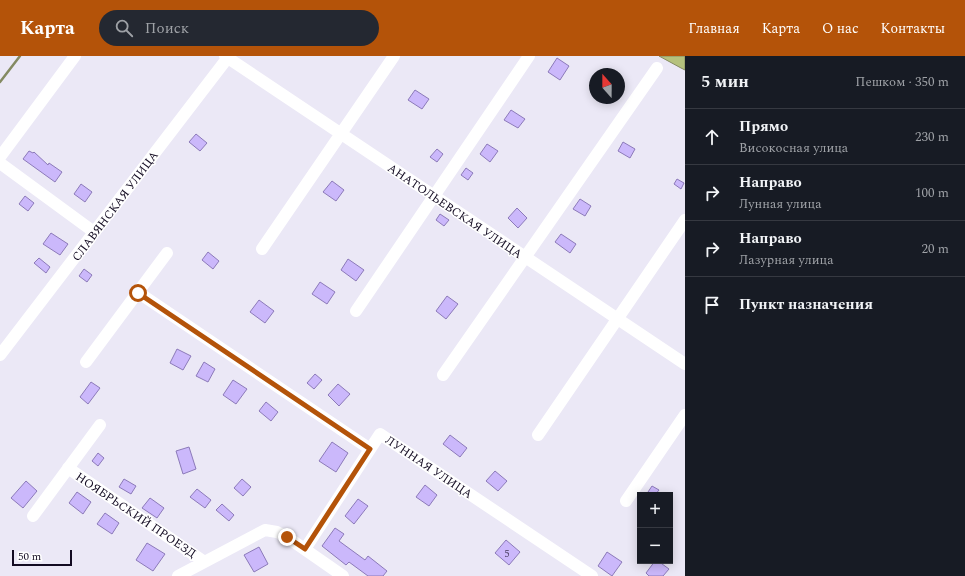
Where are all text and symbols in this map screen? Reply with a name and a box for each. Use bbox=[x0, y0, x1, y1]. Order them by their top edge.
search box bbox=[99, 10, 379, 46]
text: Карта bbox=[20, 14, 75, 43]
icon: search bbox=[113, 17, 135, 39]
text: Поиск bbox=[145, 17, 189, 40]
text: Главная bbox=[688, 18, 740, 39]
text: Карта bbox=[762, 18, 800, 39]
text: О нас bbox=[822, 18, 859, 39]
text: Контакты bbox=[881, 18, 945, 39]
north arrow bbox=[589, 68, 625, 104]
text: 5 мин bbox=[701, 69, 749, 95]
text: Пешком · 350 m bbox=[855, 72, 949, 92]
text: Прямо bbox=[739, 115, 788, 138]
icon: ahead bbox=[701, 126, 723, 148]
text: 230 m bbox=[915, 127, 949, 147]
text: Високосная улица bbox=[739, 138, 848, 158]
street label: СЛАВЯНСКАЯ УЛИЦА bbox=[67, 147, 163, 266]
street label: АНАТОЛЬЕВСКАЯ УЛИЦА bbox=[383, 159, 526, 264]
text: Направо bbox=[739, 171, 802, 194]
icon: right bbox=[701, 182, 723, 204]
text: 100 m bbox=[915, 183, 949, 203]
text: Лунная улица bbox=[739, 194, 822, 214]
text: Направо bbox=[739, 227, 802, 250]
icon: right bbox=[701, 238, 723, 260]
text: 20 m bbox=[922, 239, 949, 259]
text: Лазурная улица bbox=[739, 250, 834, 270]
route start bbox=[129, 284, 147, 302]
text: Пункт назначения bbox=[739, 293, 873, 316]
icon: arrive bbox=[701, 294, 723, 316]
street label: ЛУННАЯ УЛИЦА bbox=[381, 431, 476, 504]
street label: НОЯБРЬСКИЙ ПРОЕЗД bbox=[71, 468, 200, 563]
map controls bbox=[637, 492, 673, 564]
button: + bbox=[637, 492, 673, 528]
route end bbox=[278, 528, 296, 546]
button: − bbox=[637, 528, 673, 564]
house number: 5 bbox=[505, 546, 510, 562]
scale bar bbox=[12, 548, 72, 567]
text: 50 m bbox=[18, 548, 41, 565]

